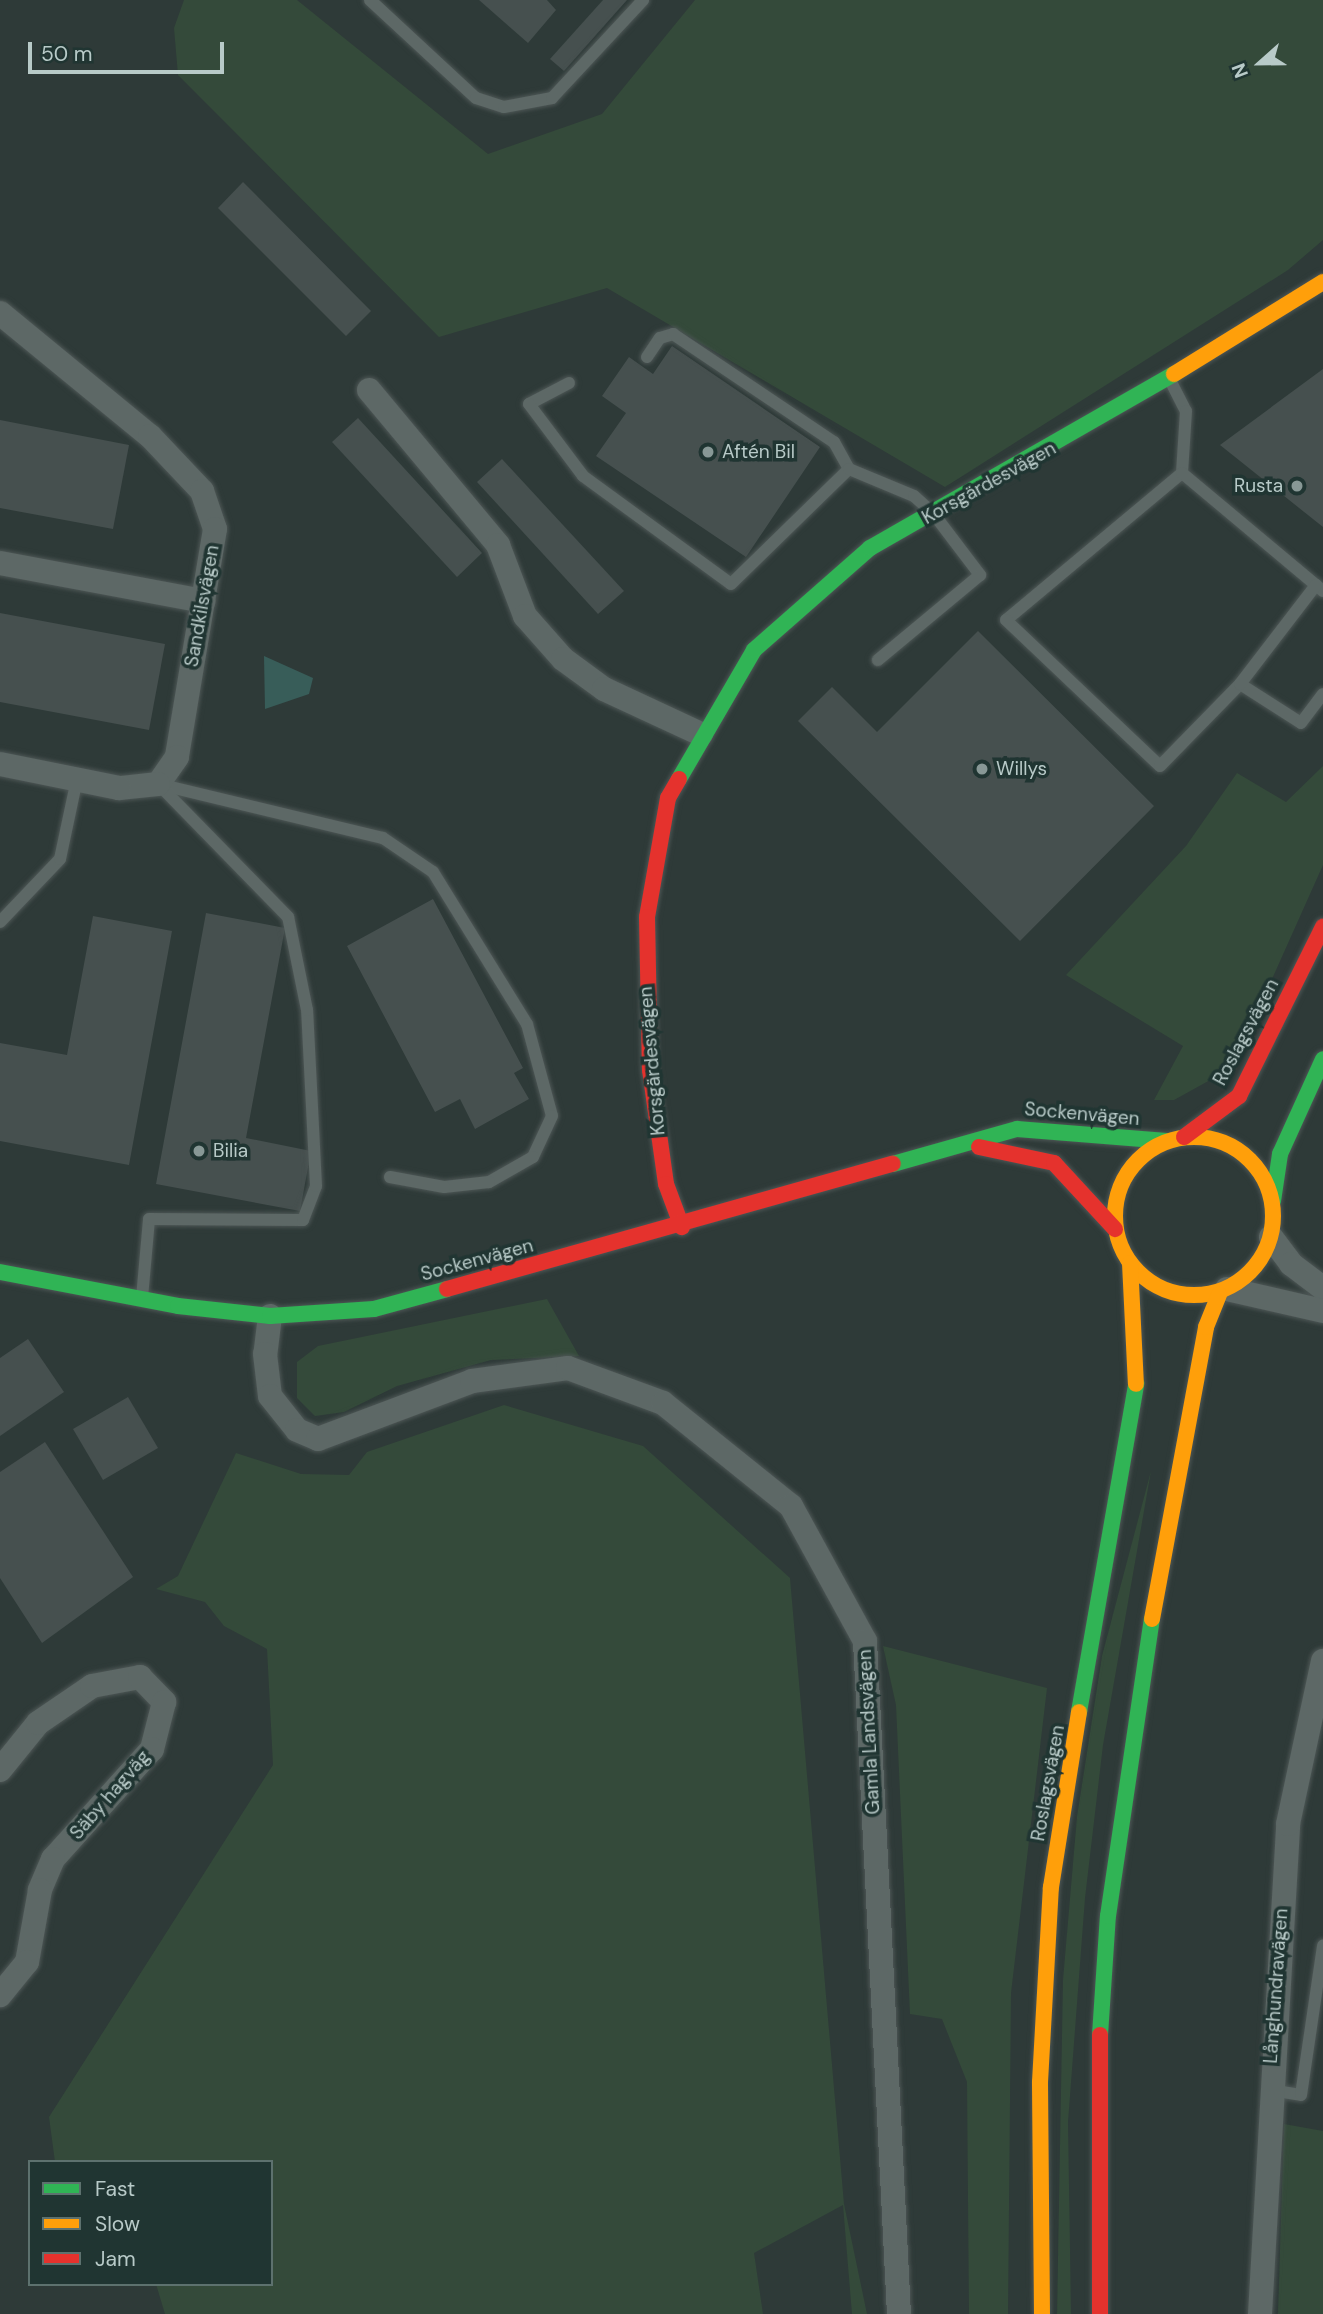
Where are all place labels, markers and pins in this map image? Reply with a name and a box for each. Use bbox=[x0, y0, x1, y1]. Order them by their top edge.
place label: Aftén Bil bbox=[722, 441, 795, 463]
marker: Aftén Bil bbox=[700, 444, 716, 460]
place label: Rusta bbox=[1234, 475, 1283, 497]
marker: Rusta bbox=[1289, 478, 1305, 494]
place label: Willys bbox=[996, 758, 1047, 780]
marker: Willys bbox=[974, 761, 990, 777]
place label: Bilia bbox=[213, 1140, 248, 1162]
marker: Bilia bbox=[191, 1143, 207, 1159]

